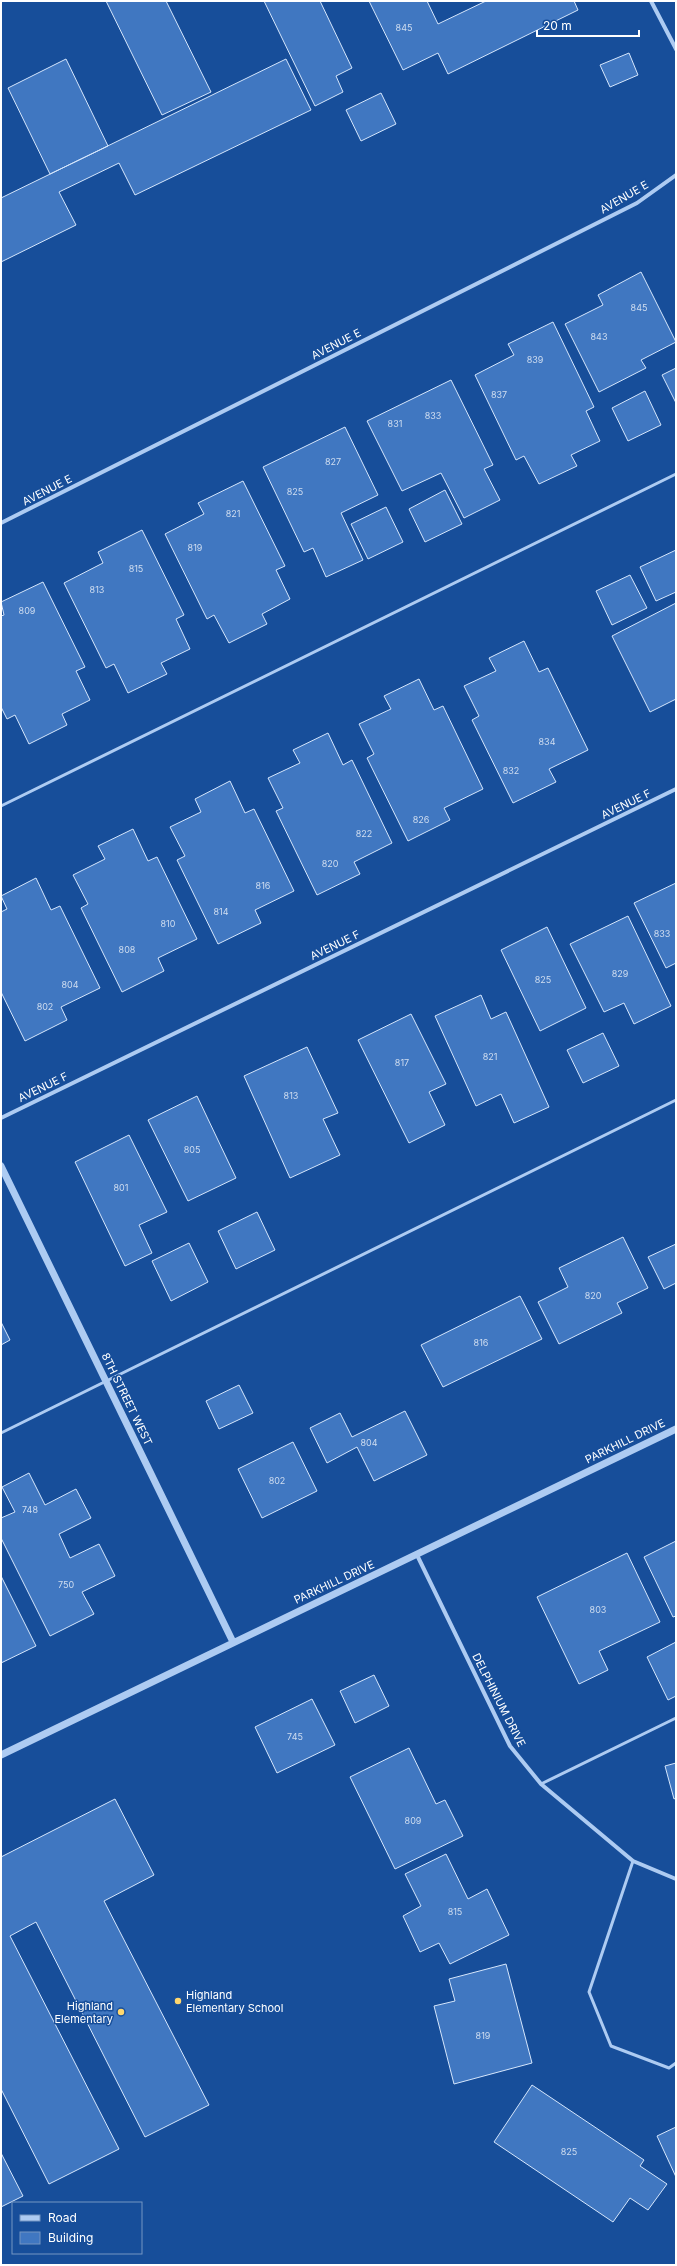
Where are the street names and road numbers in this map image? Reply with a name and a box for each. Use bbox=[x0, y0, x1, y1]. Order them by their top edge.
street label: AVENUE E bbox=[597, 177, 651, 217]
street label: AVENUE E bbox=[309, 326, 363, 362]
street label: AVENUE E bbox=[20, 472, 74, 508]
street label: AVENUE F bbox=[599, 786, 653, 822]
street label: AVENUE F bbox=[308, 927, 362, 963]
street label: AVENUE F bbox=[16, 1069, 70, 1105]
street label: 8TH STREET WEST bbox=[98, 1350, 156, 1448]
street label: PARKHILL DRIVE bbox=[583, 1416, 667, 1466]
street label: PARKHILL DRIVE bbox=[292, 1557, 376, 1607]
street label: DELPHINIUM DRIVE bbox=[469, 1651, 529, 1749]

